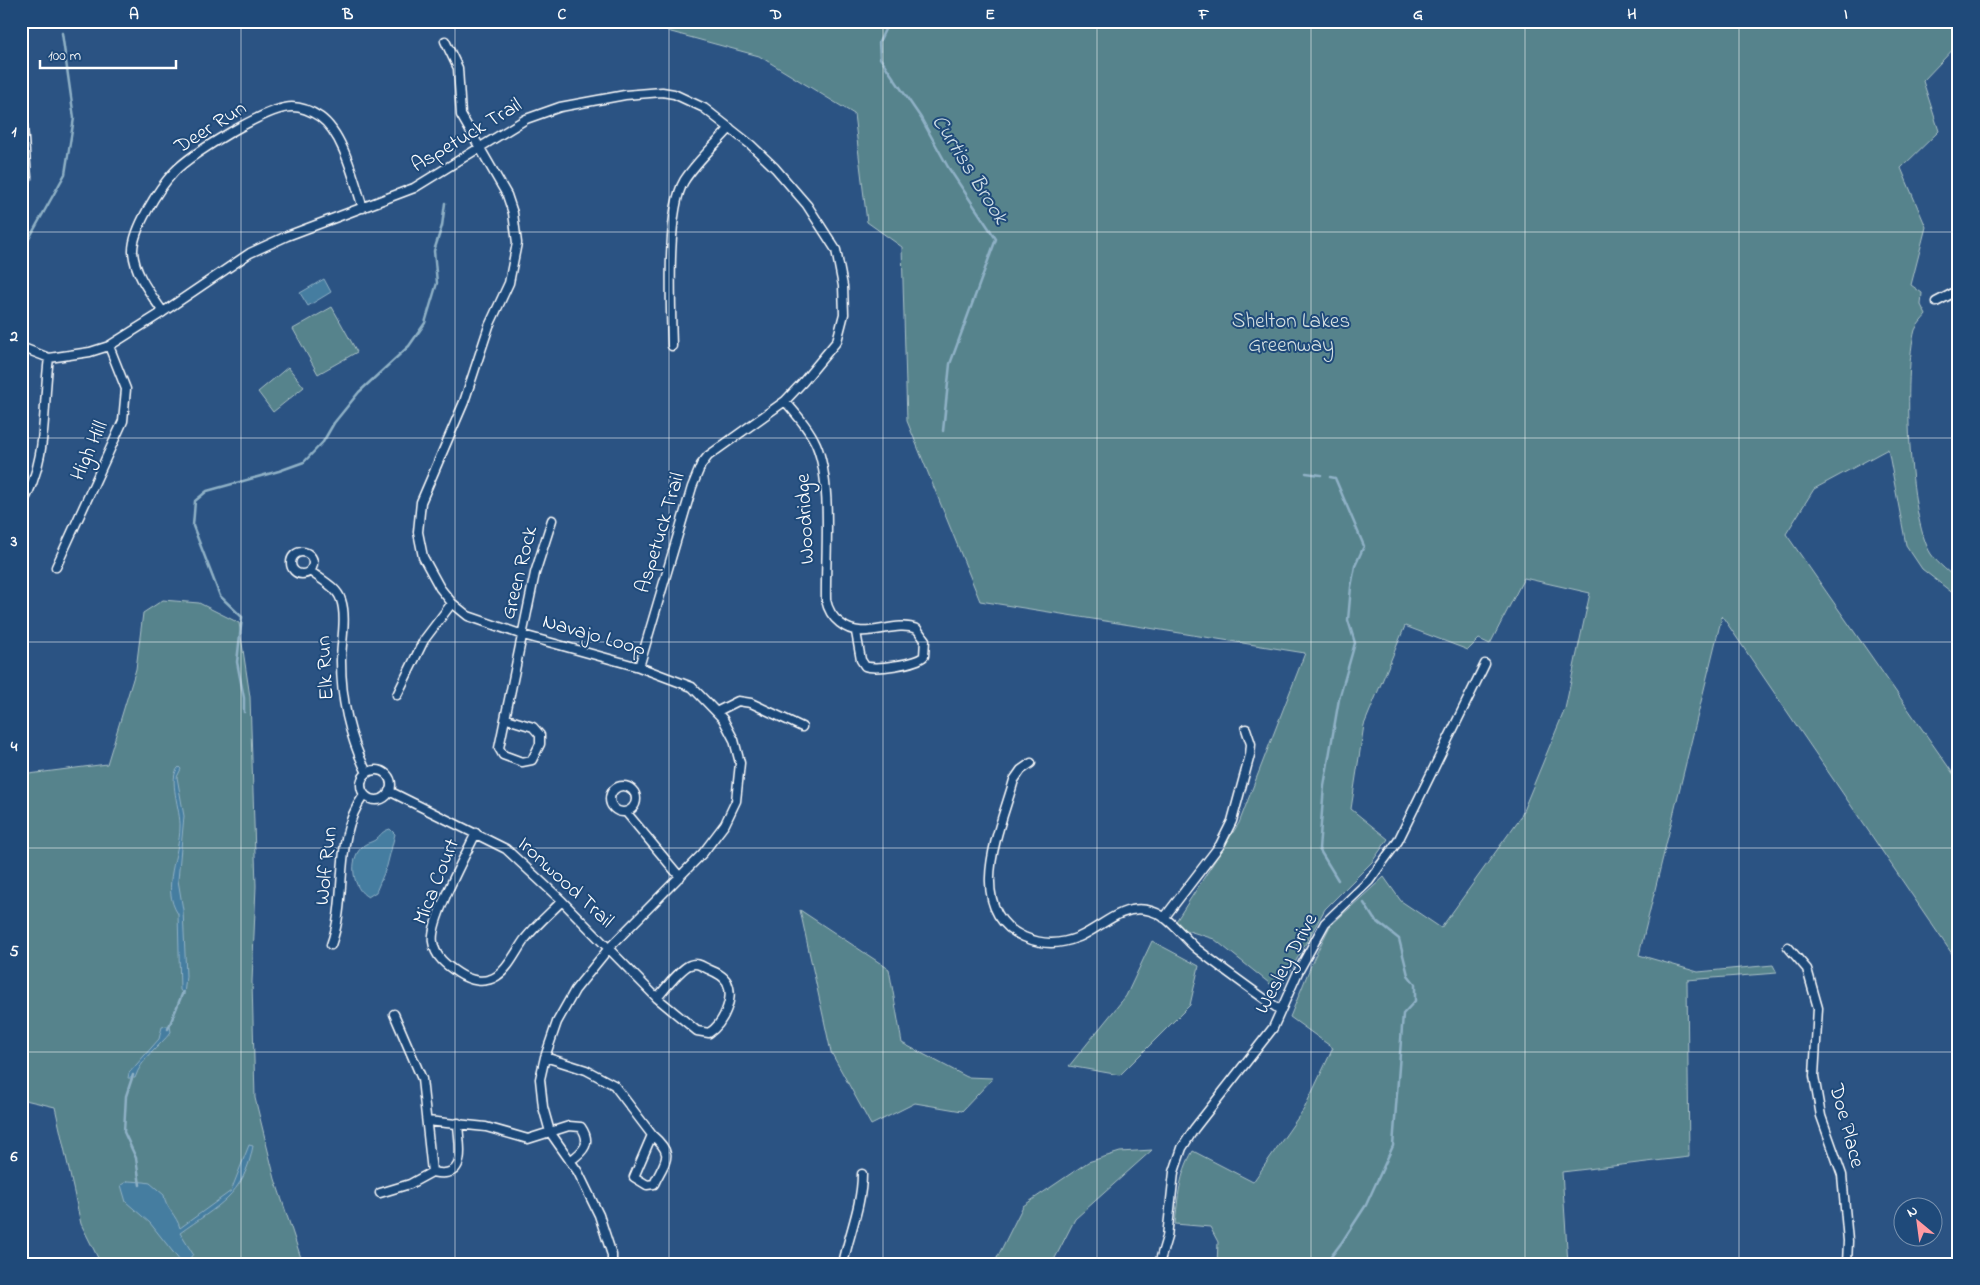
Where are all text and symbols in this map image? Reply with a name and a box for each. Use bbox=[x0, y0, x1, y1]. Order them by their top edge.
text: A bbox=[129, 3, 139, 27]
text: B bbox=[342, 3, 354, 27]
text: C bbox=[558, 3, 567, 27]
text: D bbox=[769, 3, 782, 27]
text: E bbox=[985, 3, 995, 27]
text: F bbox=[1198, 3, 1210, 27]
text: G bbox=[1413, 3, 1423, 27]
text: H bbox=[1627, 3, 1637, 27]
text: I bbox=[1844, 3, 1848, 27]
scale bar bbox=[40, 38, 176, 70]
text: 100 m bbox=[48, 45, 81, 67]
street label: Aspetuck Trail bbox=[406, 91, 528, 181]
street label: Deer Run bbox=[168, 94, 253, 162]
water label: Curtiss Brook bbox=[923, 109, 1016, 232]
text: 1 bbox=[11, 120, 17, 144]
park label: Shelton Lakes Greenway bbox=[1232, 307, 1350, 363]
text: 2 bbox=[9, 325, 18, 349]
street label: High Hill bbox=[64, 416, 118, 487]
street label: Aspetuck Trail bbox=[628, 469, 694, 597]
street label: Woodridge bbox=[789, 472, 825, 565]
street label: Green Rock bbox=[494, 522, 546, 623]
text: 3 bbox=[10, 530, 18, 554]
street label: Navajo Loop bbox=[539, 607, 649, 665]
street label: Elk Run bbox=[309, 635, 343, 701]
text: 4 bbox=[10, 735, 18, 759]
street label: Wolf Run bbox=[308, 825, 346, 907]
street label: Ironwood Trail bbox=[510, 830, 620, 936]
street label: Mica Court bbox=[406, 834, 468, 930]
street label: Wesley Drive bbox=[1248, 908, 1328, 1021]
text: 5 bbox=[9, 940, 19, 964]
street label: Doe Place bbox=[1820, 1080, 1872, 1172]
text: 6 bbox=[9, 1145, 18, 1169]
north arrow bbox=[1892, 1198, 1942, 1248]
text: N bbox=[1903, 1200, 1922, 1223]

